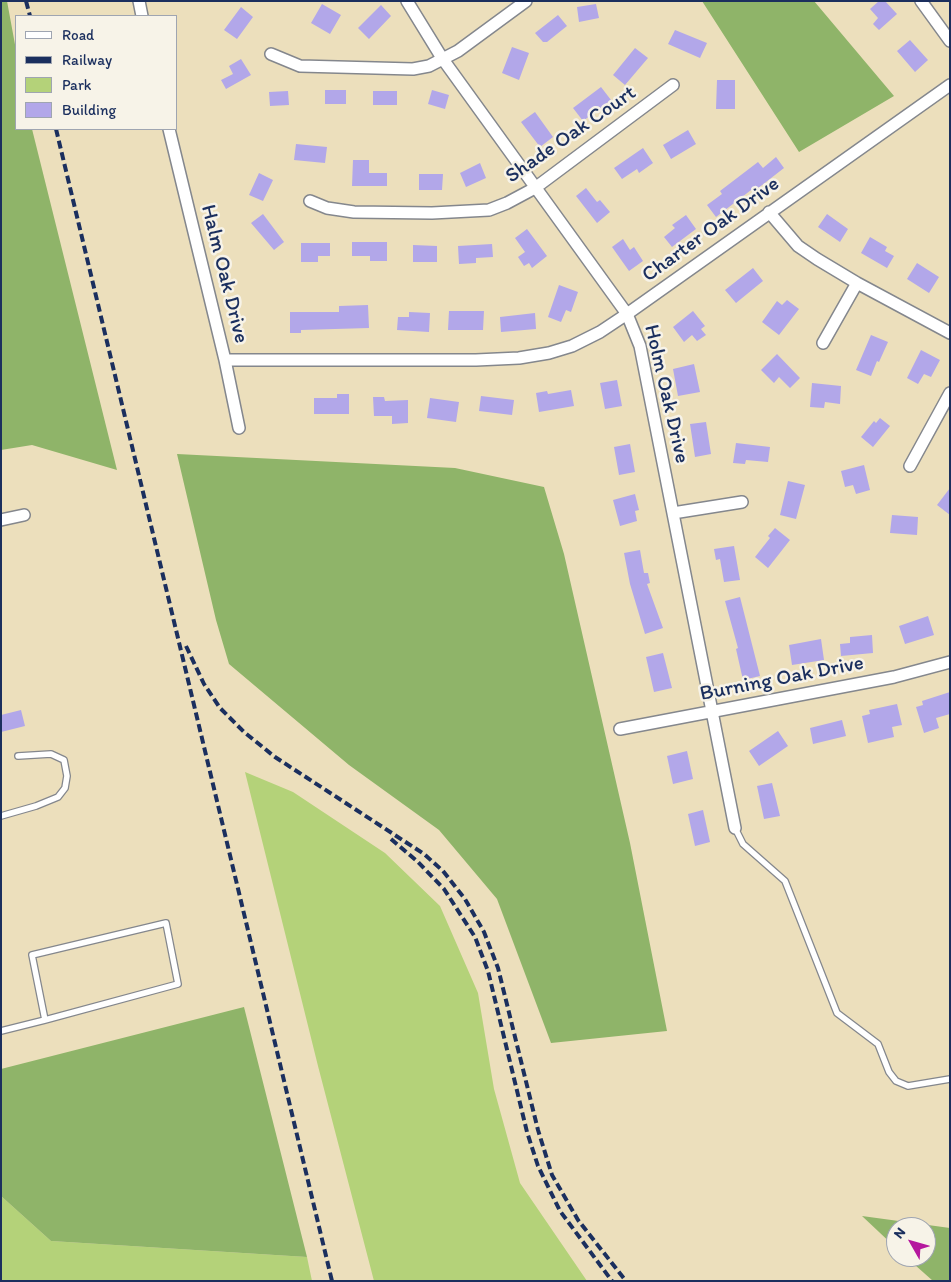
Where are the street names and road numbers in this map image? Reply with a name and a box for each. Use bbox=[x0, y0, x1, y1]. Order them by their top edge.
street label: Shade Oak Court bbox=[501, 81, 641, 189]
street label: Charter Oak Drive bbox=[637, 172, 785, 288]
street label: Halm Oak Drive bbox=[195, 202, 253, 346]
street label: Holm Oak Drive bbox=[638, 322, 694, 466]
street label: Burning Oak Drive bbox=[698, 651, 866, 707]

